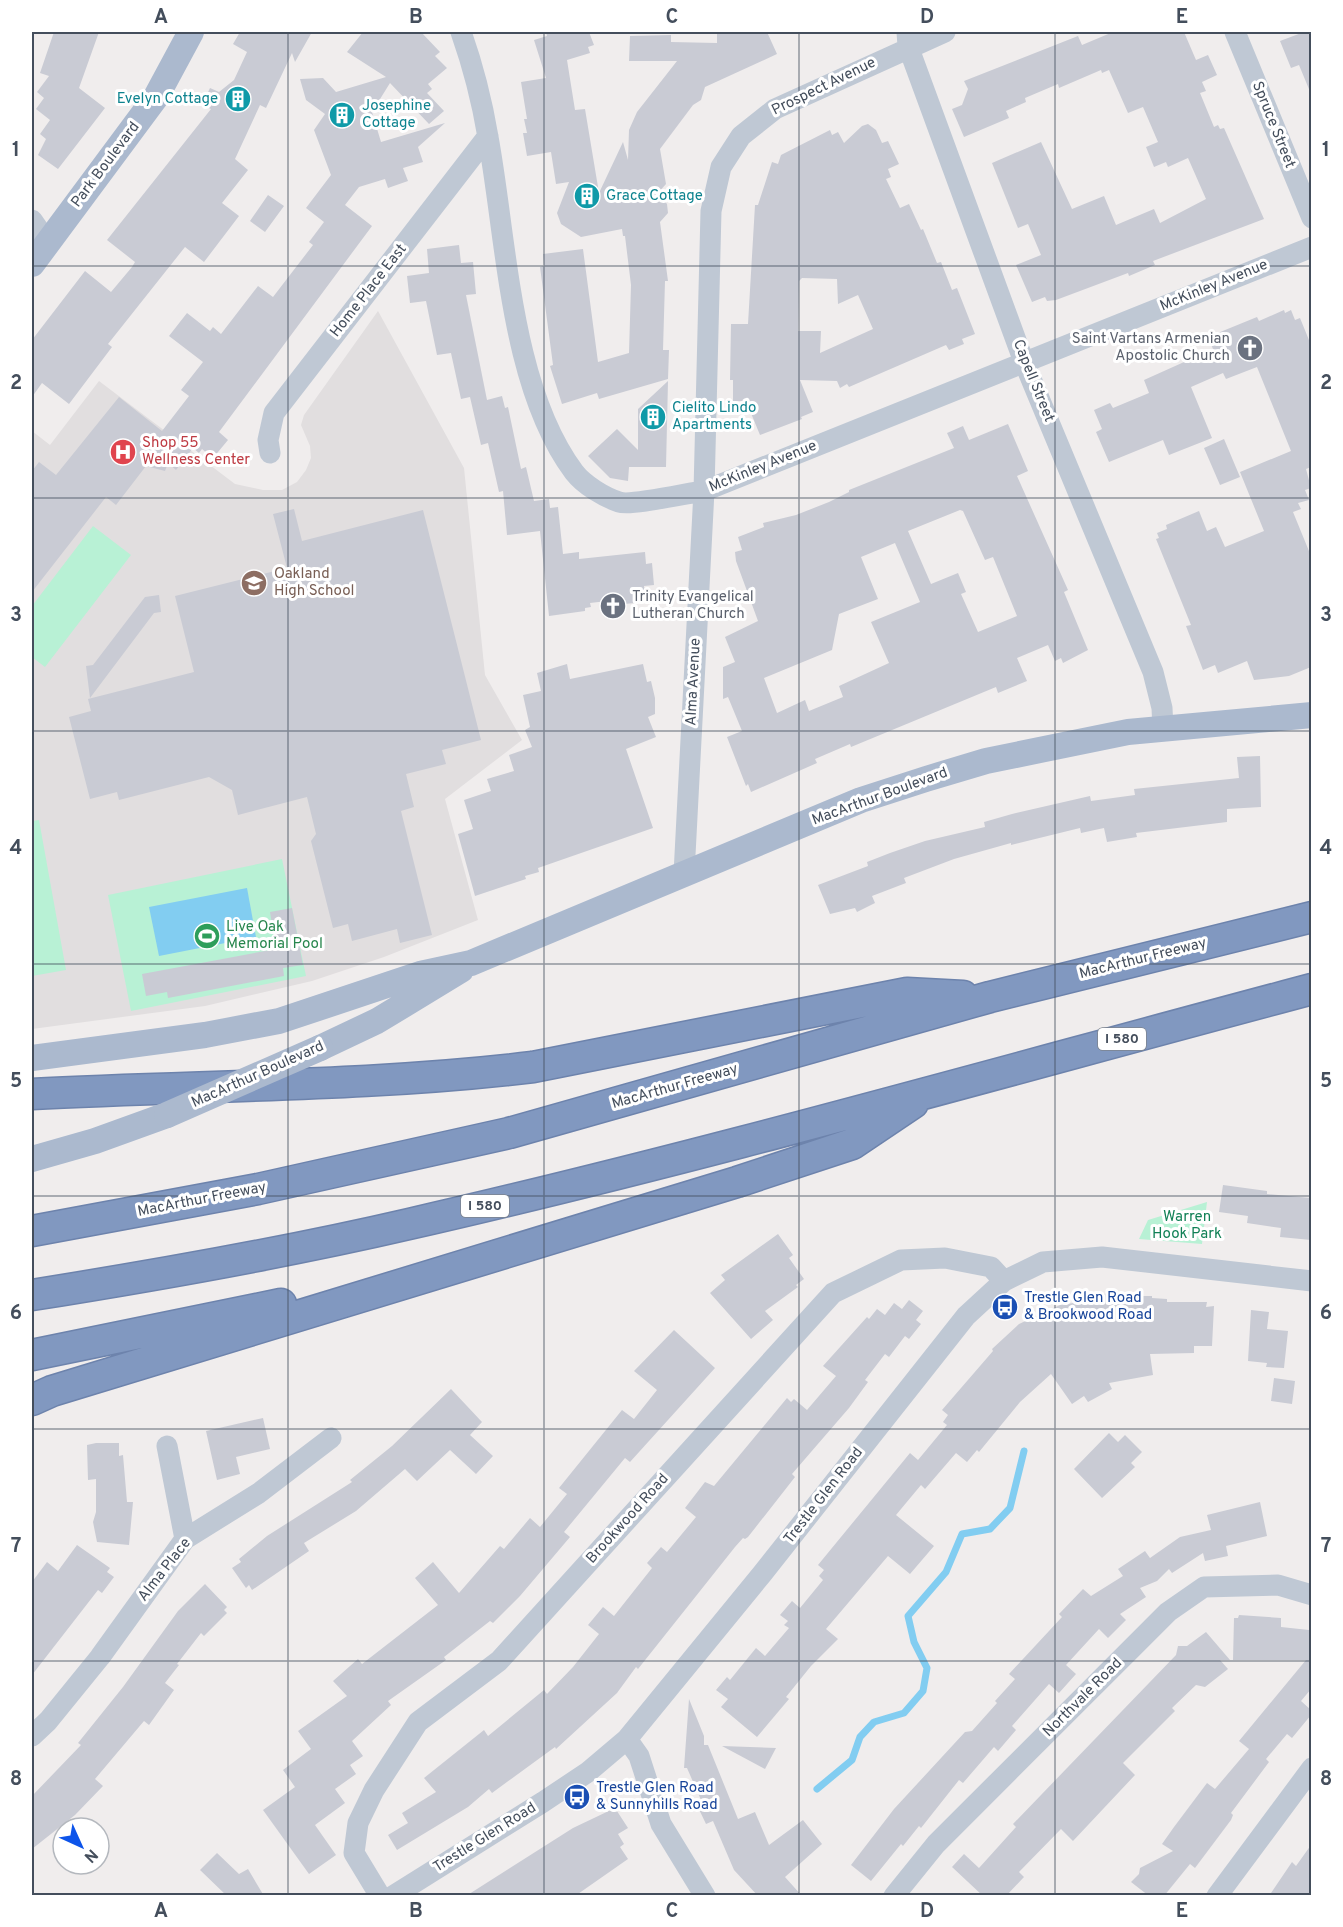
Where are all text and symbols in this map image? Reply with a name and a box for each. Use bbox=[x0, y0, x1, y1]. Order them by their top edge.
text: A bbox=[154, 5, 168, 31]
text: B bbox=[409, 5, 423, 31]
text: C bbox=[666, 5, 678, 31]
text: D bbox=[920, 5, 934, 31]
text: E bbox=[1176, 5, 1188, 31]
street label: Prospect Avenue bbox=[769, 54, 879, 120]
street label: Spruce Street bbox=[1247, 79, 1299, 171]
building icon: Evelyn Cottage bbox=[223, 84, 253, 114]
place label: Evelyn Cottage bbox=[117, 90, 218, 109]
place label: Josephine Cottage bbox=[362, 97, 431, 133]
building icon: Josephine Cottage bbox=[327, 100, 357, 130]
street label: Park Boulevard bbox=[68, 118, 144, 212]
text: 1 bbox=[12, 138, 20, 164]
text: 1 bbox=[1322, 138, 1330, 164]
building icon: Grace Cottage bbox=[572, 181, 602, 211]
place label: Grace Cottage bbox=[606, 187, 703, 206]
street label: Home Place East bbox=[327, 240, 411, 342]
street label: McKinley Avenue bbox=[1157, 256, 1271, 316]
place label: Saint Vartans Armenian Apostolic Church bbox=[1072, 330, 1230, 366]
church icon: Saint Vartans Armenian Apostolic Church bbox=[1235, 333, 1265, 363]
street label: Capell Street bbox=[1008, 337, 1058, 425]
text: 2 bbox=[10, 371, 22, 397]
text: 2 bbox=[1320, 371, 1332, 397]
place label: Cielito Lindo Apartments bbox=[672, 399, 756, 435]
building icon: Cielito Lindo Apartments bbox=[638, 402, 668, 432]
place label: Shop 55 Wellness Center bbox=[142, 434, 250, 470]
hospital icon: Shop 55 Wellness Center bbox=[108, 437, 138, 467]
street label: McKinley Avenue bbox=[706, 437, 820, 497]
place label: Oakland High School bbox=[274, 565, 355, 601]
school or university icon: Oakland High School bbox=[239, 568, 269, 598]
place label: Trinity Evangelical Lutheran Church bbox=[632, 588, 754, 624]
church icon: Trinity Evangelical Lutheran Church bbox=[598, 591, 628, 621]
text: 3 bbox=[10, 603, 22, 629]
text: 3 bbox=[1320, 603, 1332, 629]
street label: Alma Avenue bbox=[682, 638, 706, 726]
street label: MacArthur Boulevard bbox=[810, 764, 950, 830]
text: 4 bbox=[10, 836, 22, 862]
text: 4 bbox=[1320, 836, 1332, 862]
place label: Live Oak Memorial Pool bbox=[226, 918, 323, 954]
sports icon: Live Oak Memorial Pool bbox=[192, 921, 222, 951]
street label: MacArthur Freeway bbox=[1077, 934, 1209, 984]
road number: I 580 bbox=[1098, 1028, 1146, 1050]
street label: MacArthur Boulevard bbox=[189, 1037, 327, 1113]
street label: MacArthur Freeway bbox=[610, 1060, 740, 1114]
text: 5 bbox=[10, 1069, 22, 1095]
text: 5 bbox=[1320, 1069, 1332, 1095]
street label: MacArthur Freeway bbox=[136, 1178, 268, 1222]
road number: I 580 bbox=[461, 1195, 509, 1217]
park label: Warren Hook Park bbox=[1152, 1208, 1222, 1244]
place label: Trestle Glen Road & Brookwood Road bbox=[1024, 1289, 1152, 1325]
bus stop icon: Trestle Glen Road & Brookwood Road bbox=[990, 1292, 1020, 1322]
text: 6 bbox=[10, 1301, 22, 1327]
text: 6 bbox=[1320, 1301, 1332, 1327]
street label: Trestle Glen Road bbox=[780, 1444, 868, 1548]
street label: Brookwood Road bbox=[583, 1470, 673, 1568]
text: 7 bbox=[11, 1534, 21, 1560]
street label: Alma Place bbox=[134, 1534, 196, 1606]
text: 7 bbox=[1321, 1534, 1331, 1560]
street label: Northvale Road bbox=[1039, 1654, 1127, 1742]
text: 8 bbox=[10, 1767, 22, 1793]
text: 8 bbox=[1320, 1767, 1332, 1793]
place label: Trestle Glen Road & Sunnyhills Road bbox=[596, 1779, 718, 1815]
bus stop icon: Trestle Glen Road & Sunnyhills Road bbox=[562, 1782, 592, 1812]
street label: Trestle Glen Road bbox=[430, 1799, 540, 1877]
north arrow bbox=[51, 1816, 111, 1876]
text: N bbox=[79, 1844, 101, 1866]
text: A bbox=[154, 1899, 168, 1925]
text: B bbox=[409, 1899, 423, 1925]
text: C bbox=[666, 1899, 678, 1925]
text: D bbox=[920, 1899, 934, 1925]
text: E bbox=[1176, 1899, 1188, 1925]

